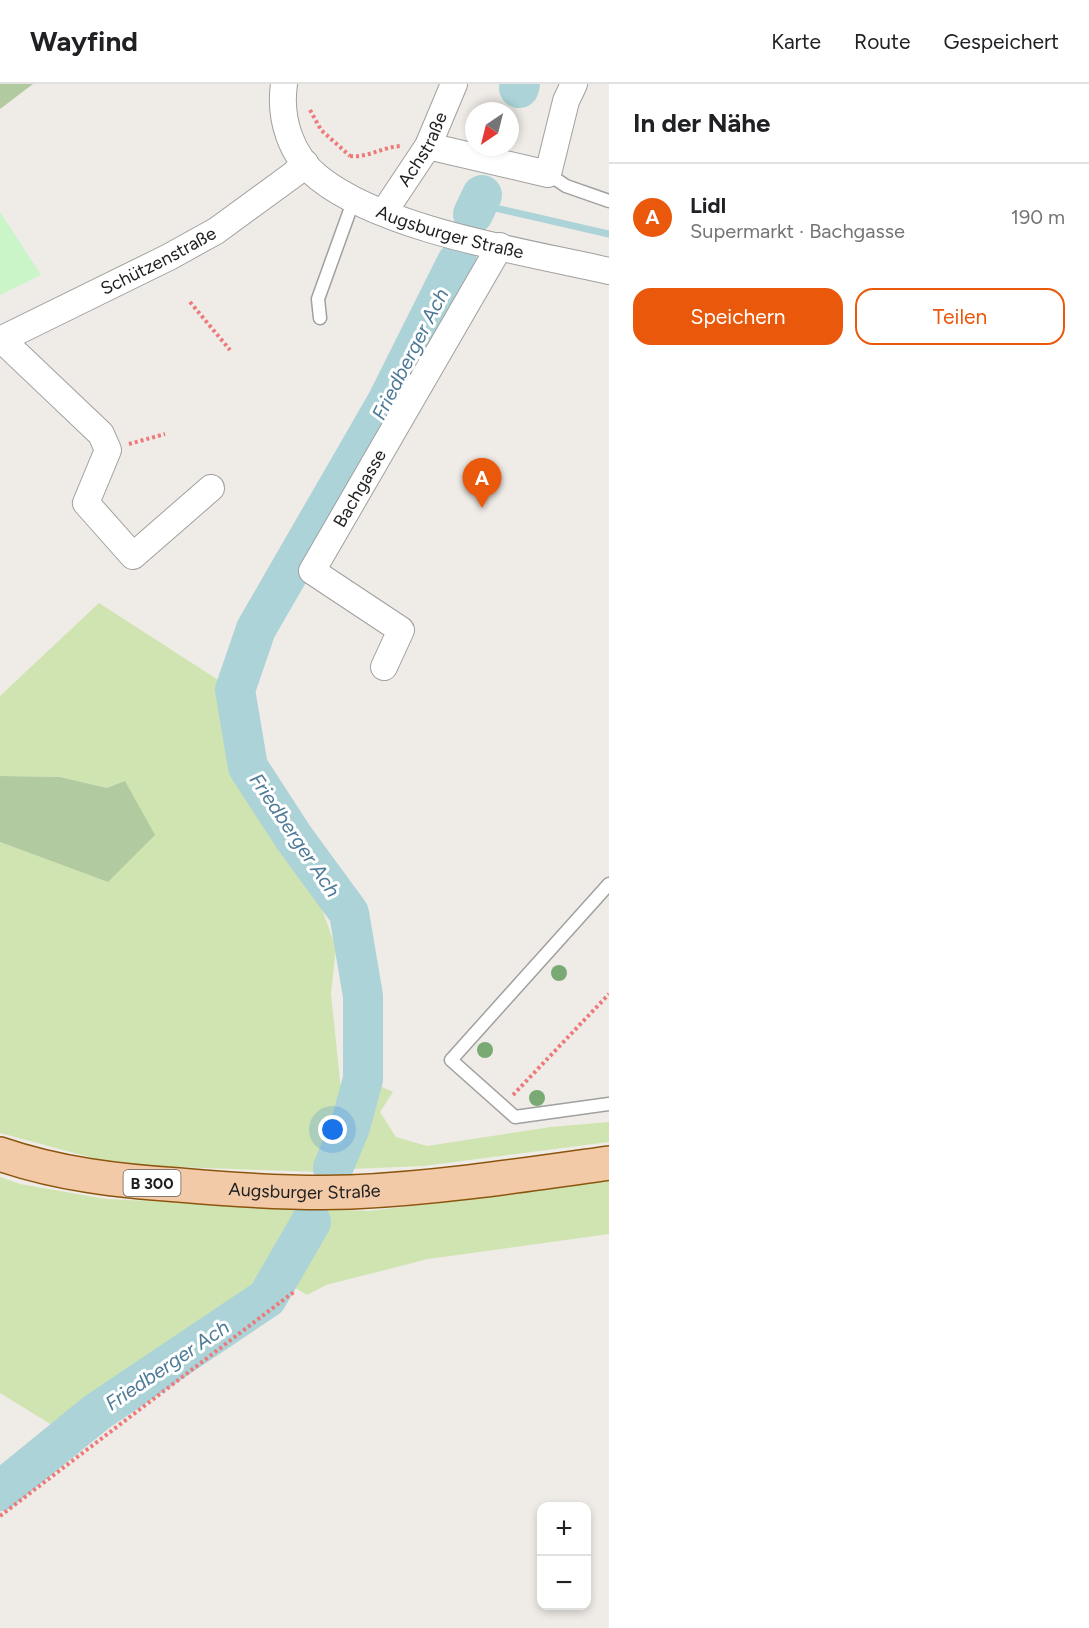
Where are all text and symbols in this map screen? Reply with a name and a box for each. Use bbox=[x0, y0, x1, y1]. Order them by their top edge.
text: Wayfind bbox=[30, 24, 138, 58]
text: Karte bbox=[771, 29, 821, 54]
text: Route bbox=[854, 29, 910, 54]
text: Gespeichert bbox=[943, 29, 1059, 54]
north arrow bbox=[465, 102, 519, 156]
text: In der Nähe bbox=[633, 107, 770, 139]
street label: Achstraße bbox=[393, 109, 452, 191]
text: Lidl bbox=[690, 192, 726, 219]
street label: Augsburger Straße bbox=[373, 201, 526, 264]
text: A bbox=[645, 205, 660, 229]
text: 190 m bbox=[1011, 205, 1065, 229]
text: Supermarkt · Bachgasse bbox=[690, 219, 905, 243]
street label: Schützenstraße bbox=[97, 222, 220, 300]
water label: Friedberger Ach bbox=[367, 284, 453, 424]
button: Speichern bbox=[633, 288, 843, 345]
button: Teilen bbox=[855, 288, 1065, 345]
street label: Bachgasse bbox=[329, 445, 391, 531]
pin: A bbox=[462, 458, 502, 508]
water label: Friedberger Ach bbox=[245, 769, 345, 901]
your location bbox=[318, 1115, 347, 1144]
road number: B 300 bbox=[124, 1170, 180, 1196]
street label: Augsburger Straße bbox=[228, 1178, 381, 1204]
water label: Friedberger Ach bbox=[101, 1315, 233, 1415]
map controls bbox=[537, 1502, 591, 1610]
button: + bbox=[537, 1502, 591, 1556]
button: − bbox=[537, 1556, 591, 1610]

